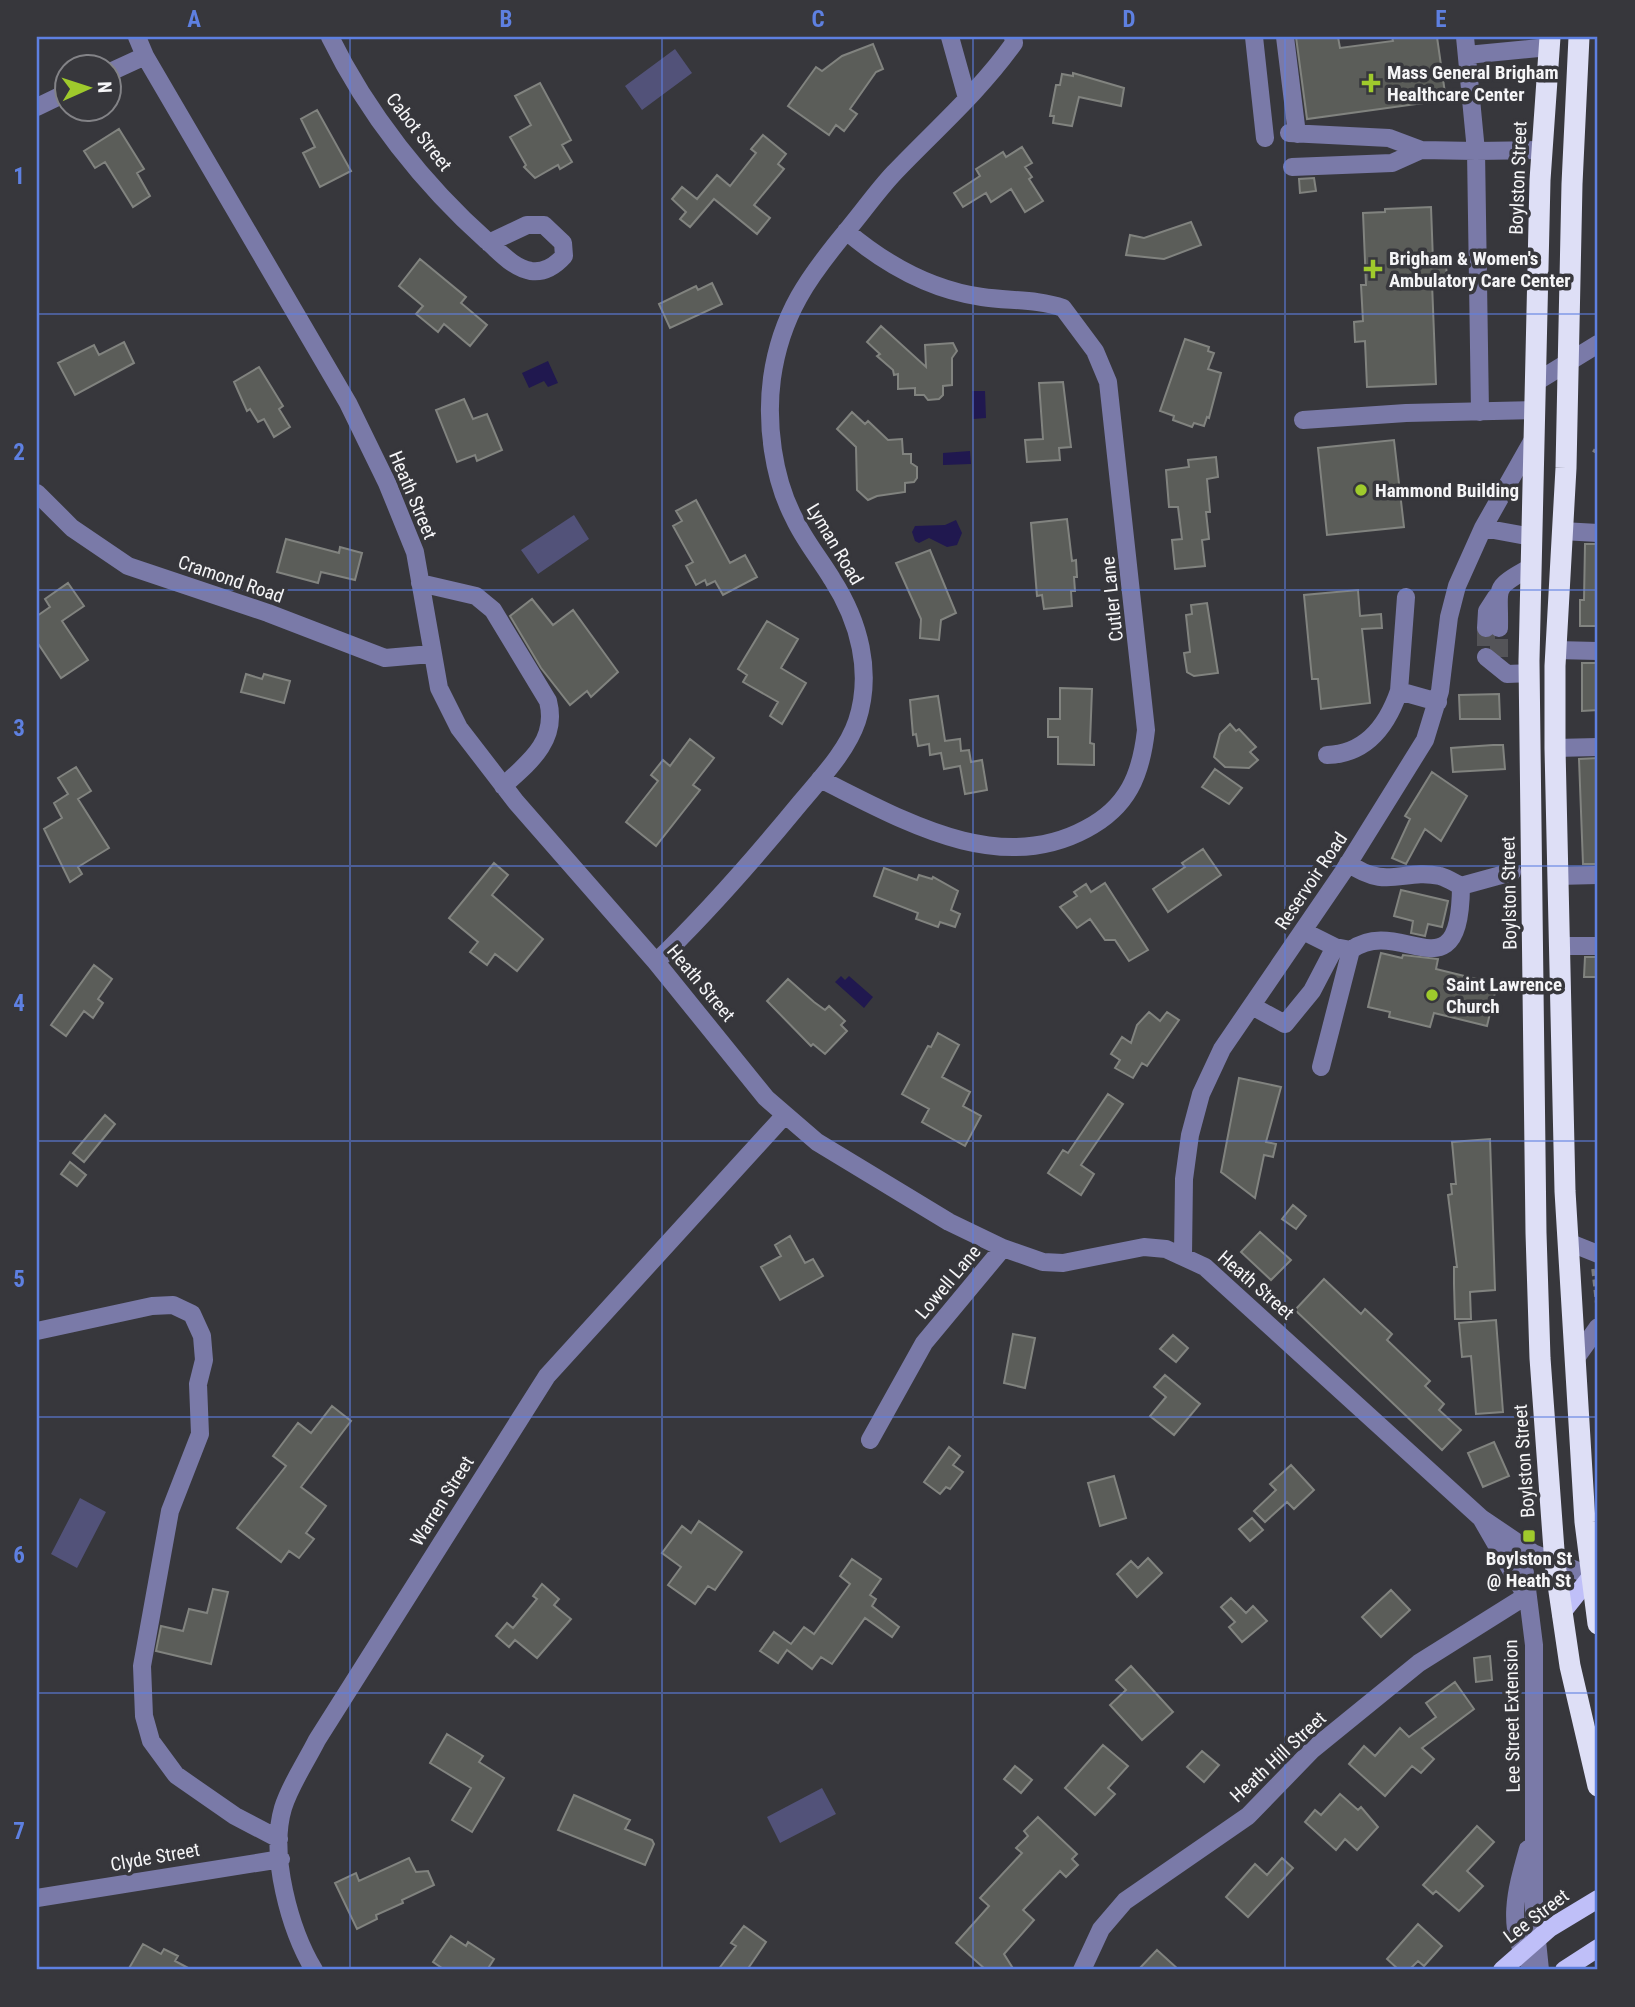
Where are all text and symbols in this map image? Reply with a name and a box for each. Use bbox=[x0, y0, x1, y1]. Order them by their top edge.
text: A bbox=[187, 6, 201, 33]
text: B bbox=[500, 6, 512, 33]
text: C bbox=[811, 6, 825, 33]
text: D bbox=[1123, 6, 1136, 33]
text: E bbox=[1435, 6, 1447, 33]
north arrow bbox=[52, 52, 122, 122]
place label: Mass General Brigham Healthcare Center bbox=[1387, 61, 1558, 106]
marker: Mass General Brigham Healthcare Center bbox=[1361, 73, 1381, 93]
text: N bbox=[93, 81, 116, 94]
street label: Cabot Street bbox=[381, 88, 457, 176]
street label: Boylston Street bbox=[1505, 121, 1531, 235]
text: 1 bbox=[13, 163, 25, 190]
place label: Brigham & Women's Ambulatory Care Center bbox=[1389, 247, 1571, 292]
marker: Brigham & Women's Ambulatory Care Center bbox=[1363, 259, 1383, 279]
text: 2 bbox=[13, 439, 25, 466]
street label: Heath Street bbox=[384, 447, 442, 543]
place label: Hammond Building bbox=[1375, 479, 1519, 502]
marker: Hammond Building bbox=[1353, 482, 1369, 498]
street label: Lyman Road bbox=[802, 499, 868, 589]
street label: Cramond Road bbox=[175, 550, 287, 608]
street label: Cutler Lane bbox=[1096, 555, 1128, 643]
text: 3 bbox=[13, 715, 25, 742]
street label: Reservoir Road bbox=[1270, 828, 1352, 934]
street label: Boylston Street bbox=[1497, 836, 1521, 950]
street label: Heath Street bbox=[662, 940, 740, 1026]
place label: Saint Lawrence Church bbox=[1446, 973, 1562, 1018]
marker: Saint Lawrence Church bbox=[1424, 987, 1440, 1003]
text: 4 bbox=[13, 990, 25, 1017]
street label: Lowell Lane bbox=[911, 1240, 986, 1324]
street label: Heath Street bbox=[1213, 1246, 1299, 1324]
text: 5 bbox=[13, 1266, 25, 1293]
street label: Boylston Street bbox=[1509, 1403, 1539, 1519]
street label: Warren Street bbox=[405, 1452, 479, 1550]
marker: Boylston St @ Heath St bbox=[1521, 1528, 1537, 1544]
text: 6 bbox=[13, 1542, 25, 1569]
place label: Boylston St @ Heath St bbox=[1486, 1547, 1573, 1592]
street label: Lee Street Extension bbox=[1499, 1639, 1525, 1793]
street label: Heath Hill Street bbox=[1225, 1707, 1331, 1807]
text: 7 bbox=[13, 1818, 25, 1845]
street label: Clyde Street bbox=[109, 1838, 201, 1876]
street label: Lee Street bbox=[1499, 1884, 1573, 1948]

